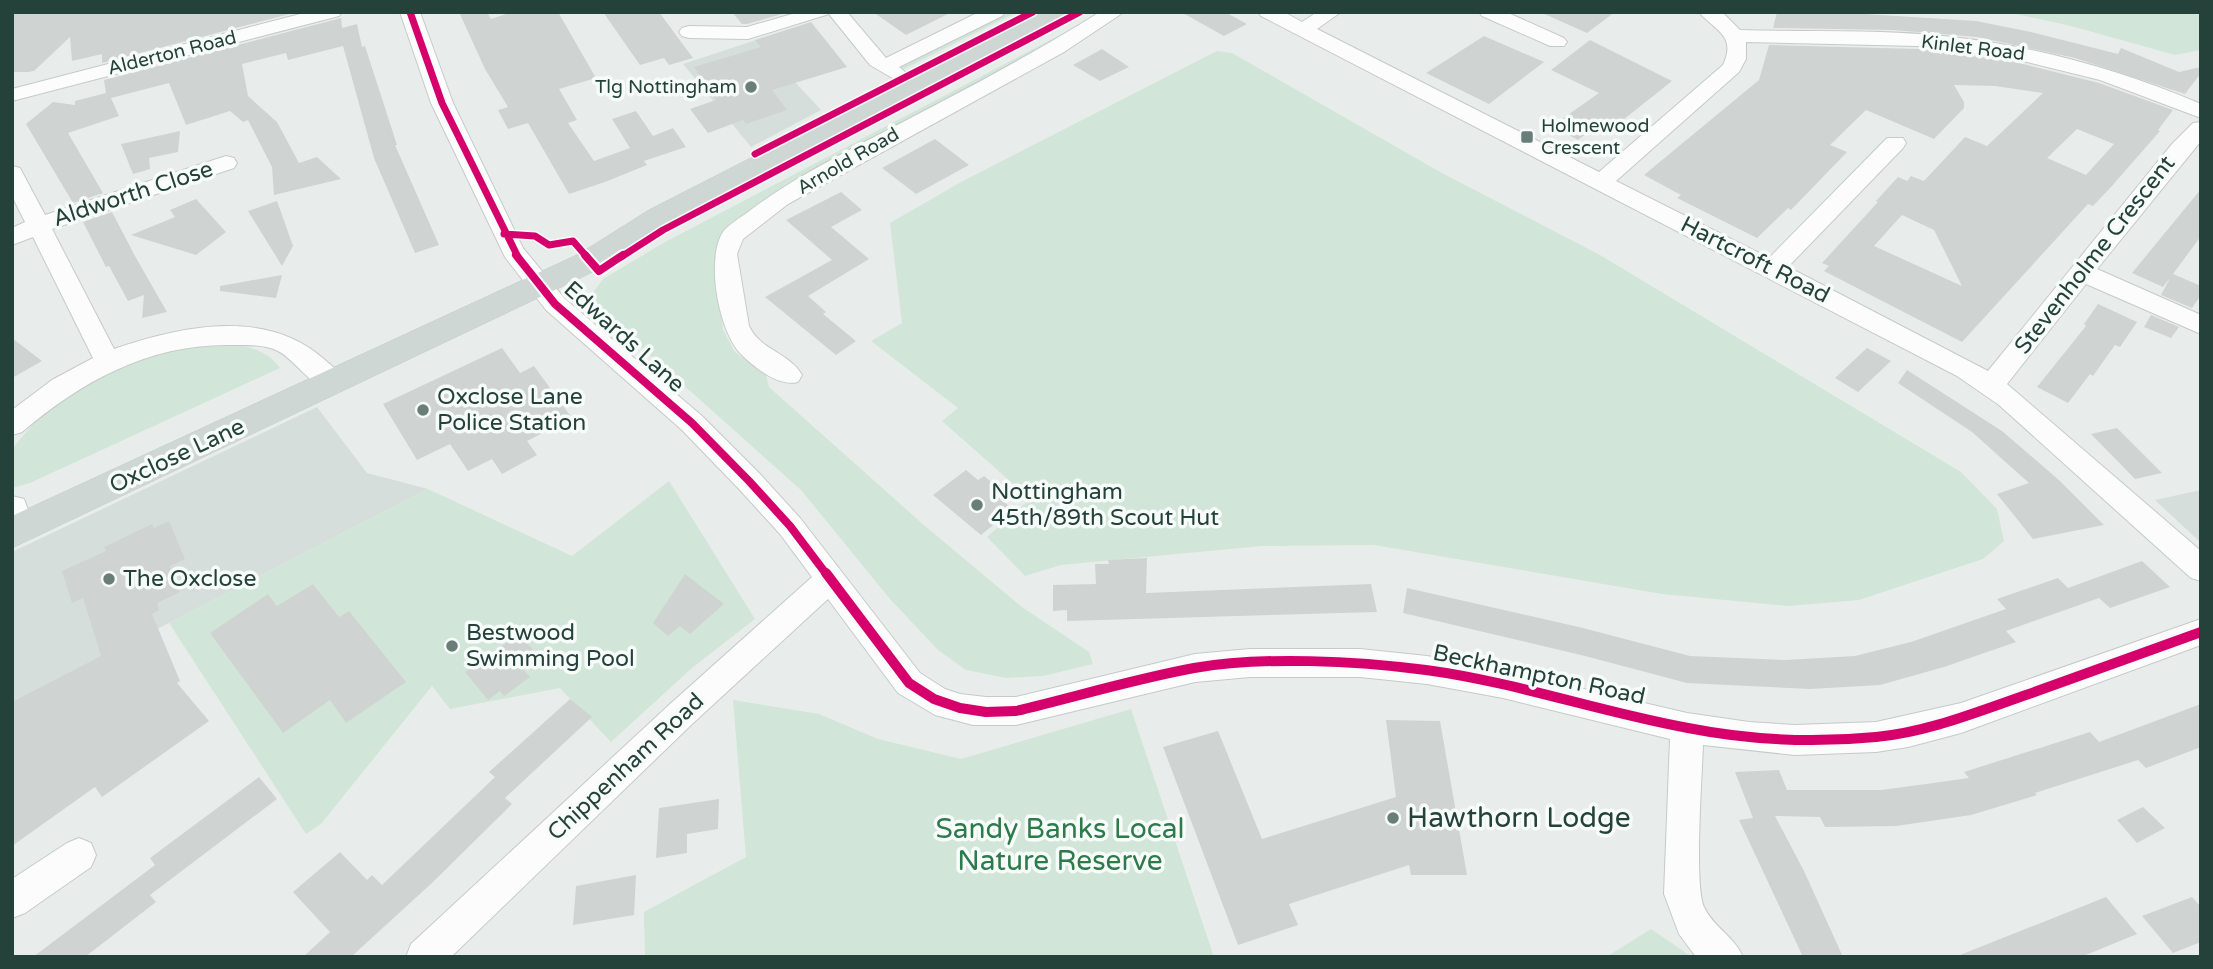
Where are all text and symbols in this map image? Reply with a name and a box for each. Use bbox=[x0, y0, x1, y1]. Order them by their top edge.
street label: Alderton Road bbox=[105, 26, 239, 80]
street label: Kinlet Road bbox=[1920, 31, 2026, 65]
place label: Tlg Nottingham bbox=[595, 76, 737, 98]
marker: Tlg Nottingham bbox=[743, 79, 759, 95]
place label: Holmewood Crescent bbox=[1541, 115, 1649, 159]
street label: Arnold Road bbox=[793, 123, 903, 199]
marker: Holmewood Crescent bbox=[1519, 129, 1535, 145]
street label: Stevenholme Crescent bbox=[2009, 150, 2181, 360]
street label: Aldworth Close bbox=[49, 155, 217, 233]
street label: Hartcroft Road bbox=[1676, 210, 1834, 310]
street label: Edwards Lane bbox=[558, 275, 690, 399]
place label: Oxclose Lane Police Station bbox=[437, 383, 586, 437]
marker: Oxclose Lane Police Station bbox=[415, 402, 431, 418]
street label: Oxclose Lane bbox=[105, 413, 249, 499]
place label: Nottingham 45th/89th Scout Hut bbox=[991, 478, 1219, 532]
marker: Nottingham 45th/89th Scout Hut bbox=[969, 497, 985, 513]
place label: The Oxclose bbox=[123, 565, 256, 593]
marker: The Oxclose bbox=[101, 571, 117, 587]
place label: Bestwood Swimming Pool bbox=[466, 619, 635, 673]
marker: Bestwood Swimming Pool bbox=[444, 638, 460, 654]
street label: Beckhampton Road bbox=[1430, 639, 1648, 711]
street label: Chippenham Road bbox=[542, 687, 710, 847]
place label: Hawthorn Lodge bbox=[1407, 801, 1631, 835]
marker: Hawthorn Lodge bbox=[1385, 810, 1401, 826]
park label: Sandy Banks Local Nature Reserve bbox=[936, 812, 1184, 878]

